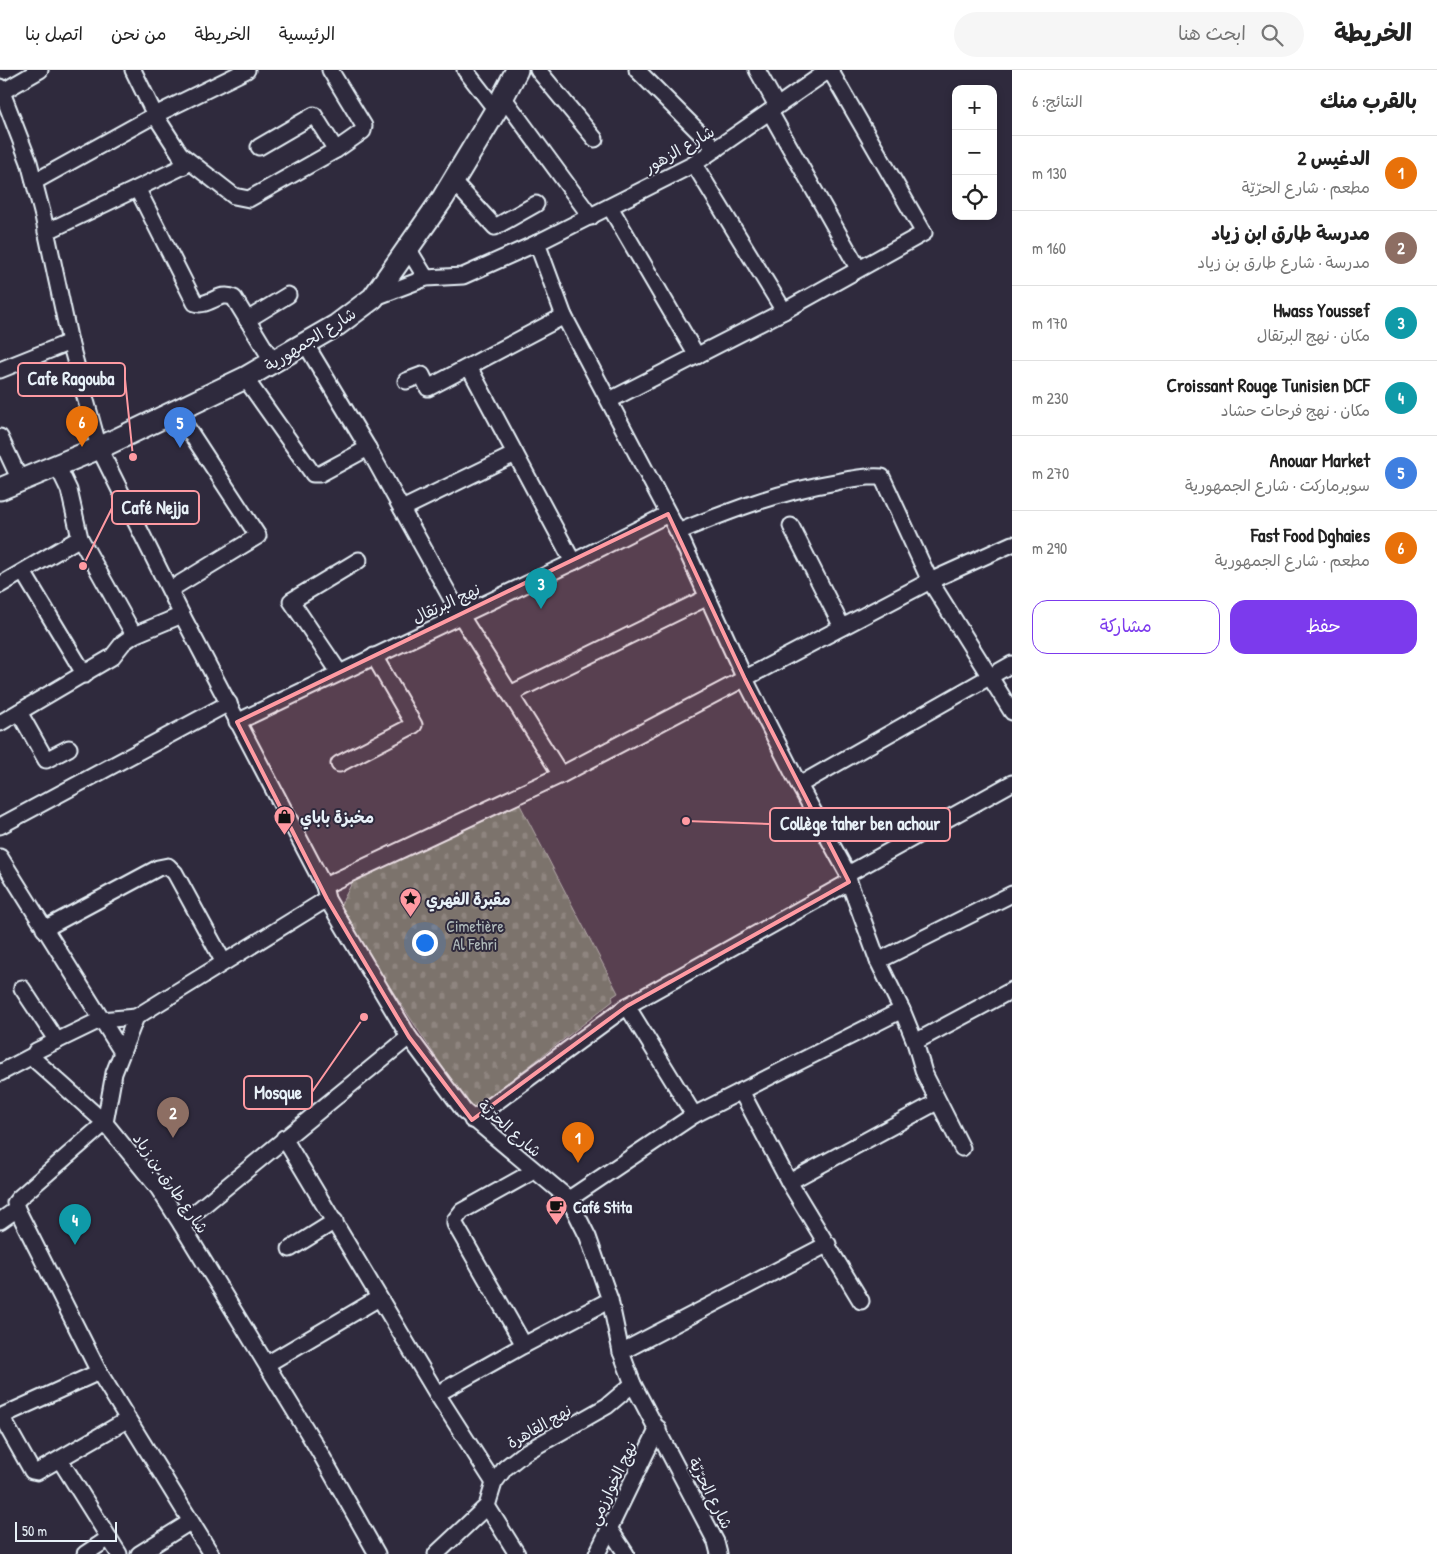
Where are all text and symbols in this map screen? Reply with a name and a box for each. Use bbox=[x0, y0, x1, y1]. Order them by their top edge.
search box bbox=[954, 12, 1304, 57]
text: الخريطة bbox=[1334, 16, 1412, 48]
text: ابحث هنا bbox=[1178, 20, 1246, 46]
text: اتصل بنا bbox=[25, 21, 83, 46]
text: من نحن bbox=[111, 21, 167, 46]
text: الخريطة bbox=[195, 21, 251, 46]
text: الرئيسية bbox=[279, 21, 335, 46]
icon: search bbox=[1258, 21, 1286, 49]
map controls bbox=[952, 85, 997, 220]
button: + bbox=[952, 85, 997, 130]
text: بالقرب منك bbox=[1320, 86, 1417, 115]
text: النتائج: 6 bbox=[1032, 90, 1083, 112]
street label: شارع الزهور bbox=[639, 120, 719, 179]
button: − bbox=[952, 130, 997, 175]
text: الدغيس 2 bbox=[1298, 145, 1370, 171]
text: 130 m bbox=[1032, 162, 1067, 184]
text: 1 bbox=[1398, 162, 1404, 184]
button: locate bbox=[952, 175, 997, 220]
text: مطعم · شارع الحرّيّة bbox=[1242, 176, 1370, 198]
text: مدرسة طارق ابن زياد bbox=[1211, 220, 1370, 246]
text: 160 m bbox=[1032, 237, 1066, 259]
text: 2 bbox=[1397, 237, 1405, 259]
text: مدرسة · شارع طارق بن زياد bbox=[1197, 251, 1370, 273]
text: Hwass Youssef bbox=[1273, 297, 1370, 323]
street label: شارع الجمهورية bbox=[260, 302, 361, 377]
text: 170 m bbox=[1032, 312, 1067, 334]
text: 3 bbox=[1397, 312, 1405, 334]
text: مكان · نهج البرتقال bbox=[1257, 324, 1370, 346]
callout: Cafe Ragouba bbox=[18, 363, 125, 396]
text: Cafe Ragouba bbox=[28, 366, 115, 392]
text: Croissant Rouge Tunisien DCF bbox=[1167, 372, 1370, 398]
text: 230 m bbox=[1032, 387, 1068, 409]
text: 4 bbox=[1398, 387, 1404, 409]
text: مكان · نهج فرحات حشاد bbox=[1221, 399, 1370, 421]
pin: 6 bbox=[66, 406, 98, 447]
pin: 5 bbox=[164, 407, 196, 448]
text: Anouar Market bbox=[1270, 447, 1370, 473]
text: 270 m bbox=[1032, 462, 1069, 484]
text: 5 bbox=[1398, 462, 1404, 484]
text: سوبرماركت · شارع الجمهورية bbox=[1185, 474, 1370, 496]
callout: Café Nejja bbox=[112, 491, 199, 524]
text: Café Nejja bbox=[122, 495, 189, 520]
text: Fast Food Dghaies bbox=[1251, 522, 1370, 548]
text: 290 m bbox=[1032, 537, 1067, 559]
text: 6 bbox=[1398, 537, 1404, 559]
text: مطعم · شارع الجمهورية bbox=[1215, 549, 1370, 571]
pin: 3 bbox=[525, 568, 557, 609]
street label: نهج البرتقال bbox=[408, 578, 484, 628]
button: مشاركة bbox=[1032, 600, 1220, 654]
button: حفظ bbox=[1230, 600, 1417, 654]
shop icon: مخبزة باباي bbox=[272, 805, 296, 836]
place label: مخبزة باباي bbox=[300, 806, 374, 830]
callout: Collège taher ben achour bbox=[770, 808, 950, 841]
text: Collège taher ben achour bbox=[780, 811, 940, 837]
place icon: مقبرة الفهري bbox=[398, 887, 422, 918]
place label: مقبرة الفهري bbox=[426, 888, 510, 912]
park label: Cimetière Al Fehri bbox=[446, 915, 504, 955]
your location bbox=[412, 930, 438, 956]
callout: Mosque bbox=[244, 1076, 312, 1109]
text: Mosque bbox=[254, 1080, 303, 1106]
street label: شارع الحرّيّة bbox=[473, 1094, 546, 1162]
pin: 2 bbox=[157, 1097, 189, 1138]
pin: 1 bbox=[562, 1122, 594, 1163]
street label: شارع طارق بن زياد bbox=[127, 1129, 214, 1238]
cafe icon: Café Stita bbox=[545, 1195, 569, 1226]
place label: Café Stita bbox=[573, 1196, 633, 1218]
pin: 4 bbox=[59, 1204, 91, 1245]
street label: نهج القاهرة bbox=[503, 1399, 575, 1453]
street label: نهج الخوارزمي bbox=[582, 1438, 645, 1530]
street label: شارع الحرّيّة bbox=[683, 1454, 738, 1533]
scale bar bbox=[15, 1519, 118, 1542]
text: 50 m bbox=[22, 1521, 47, 1540]

